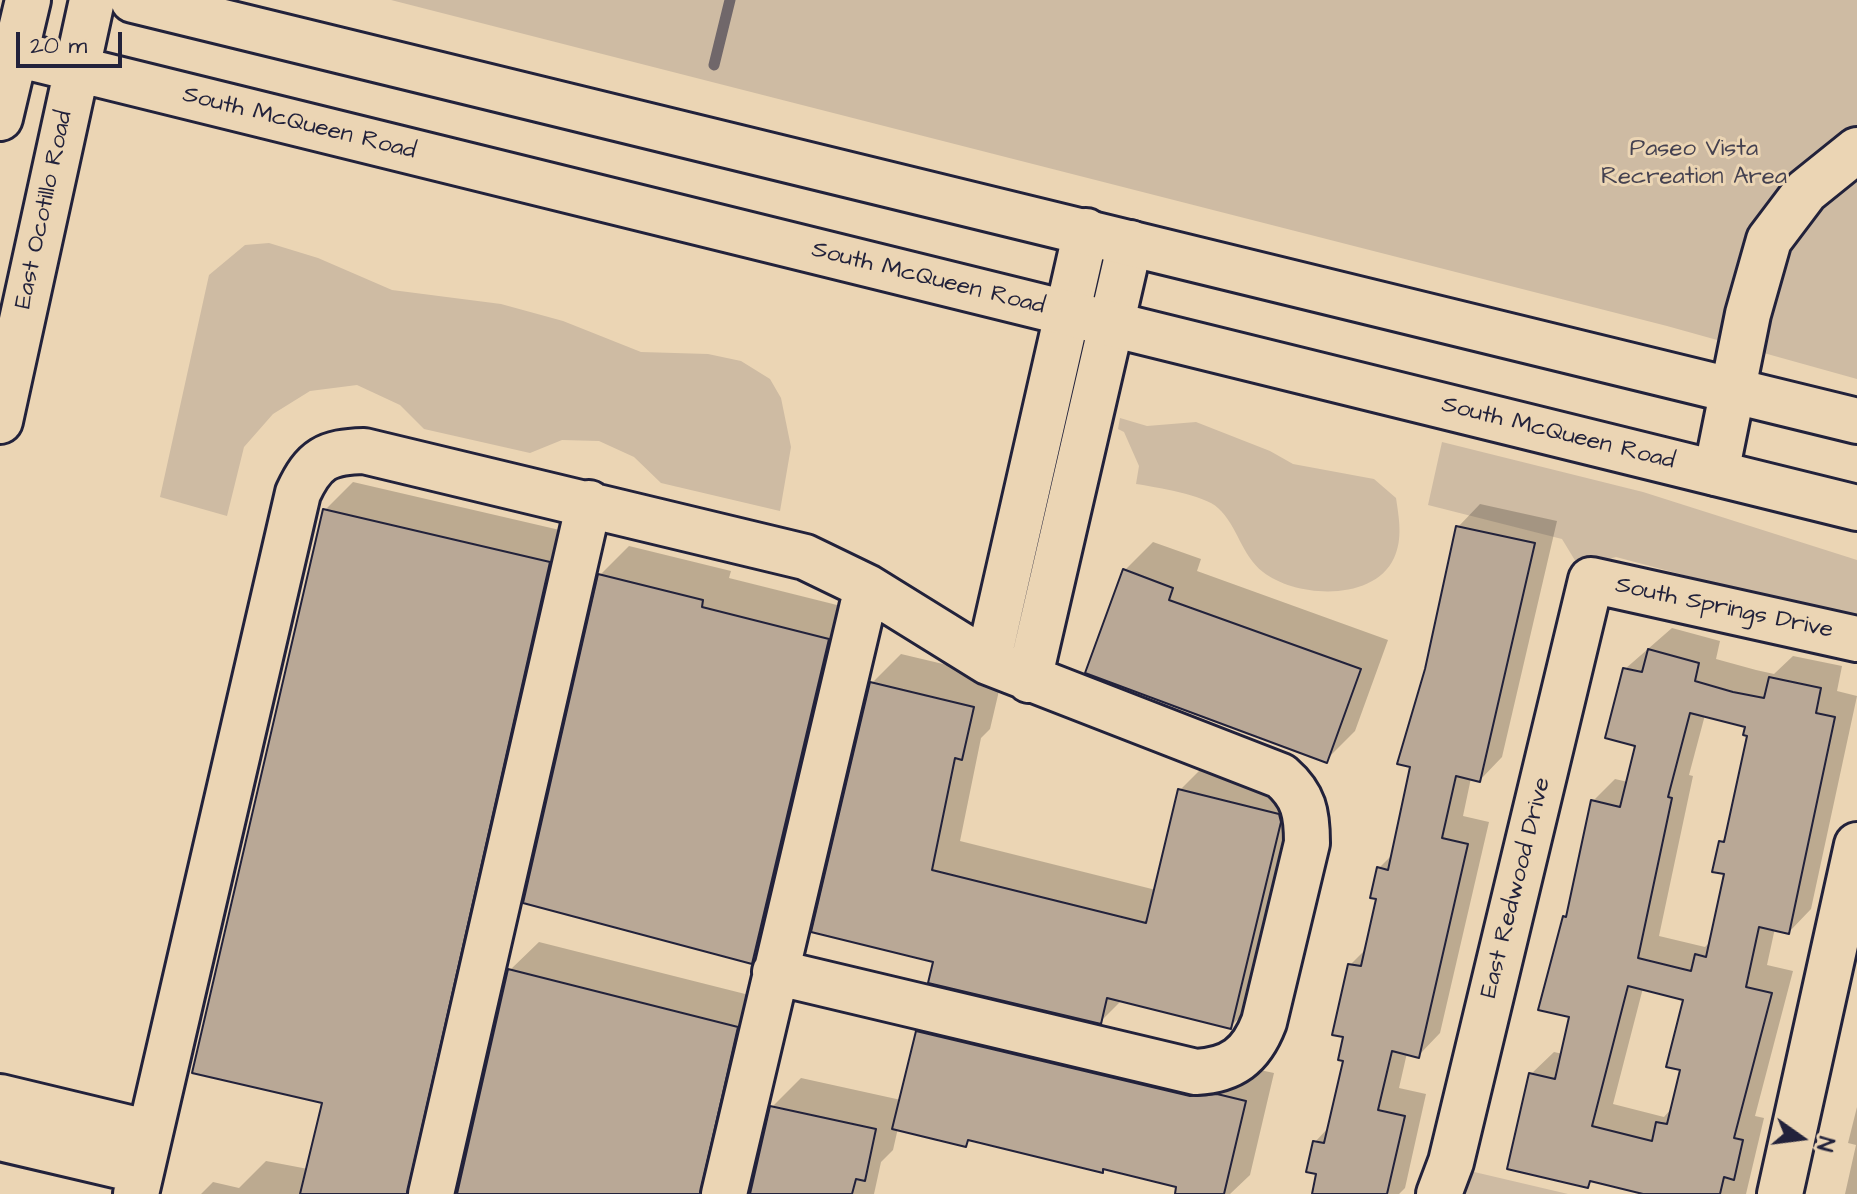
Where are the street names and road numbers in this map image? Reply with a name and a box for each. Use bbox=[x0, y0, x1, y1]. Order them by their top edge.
street label: South McQueen Road bbox=[179, 81, 419, 167]
street label: East Ocotillo Road bbox=[10, 108, 80, 312]
street label: South McQueen Road bbox=[808, 236, 1048, 322]
street label: South McQueen Road bbox=[1438, 391, 1678, 477]
street label: South Springs Drive bbox=[1613, 572, 1835, 646]
street label: East Redwood Drive bbox=[1476, 775, 1558, 1001]

